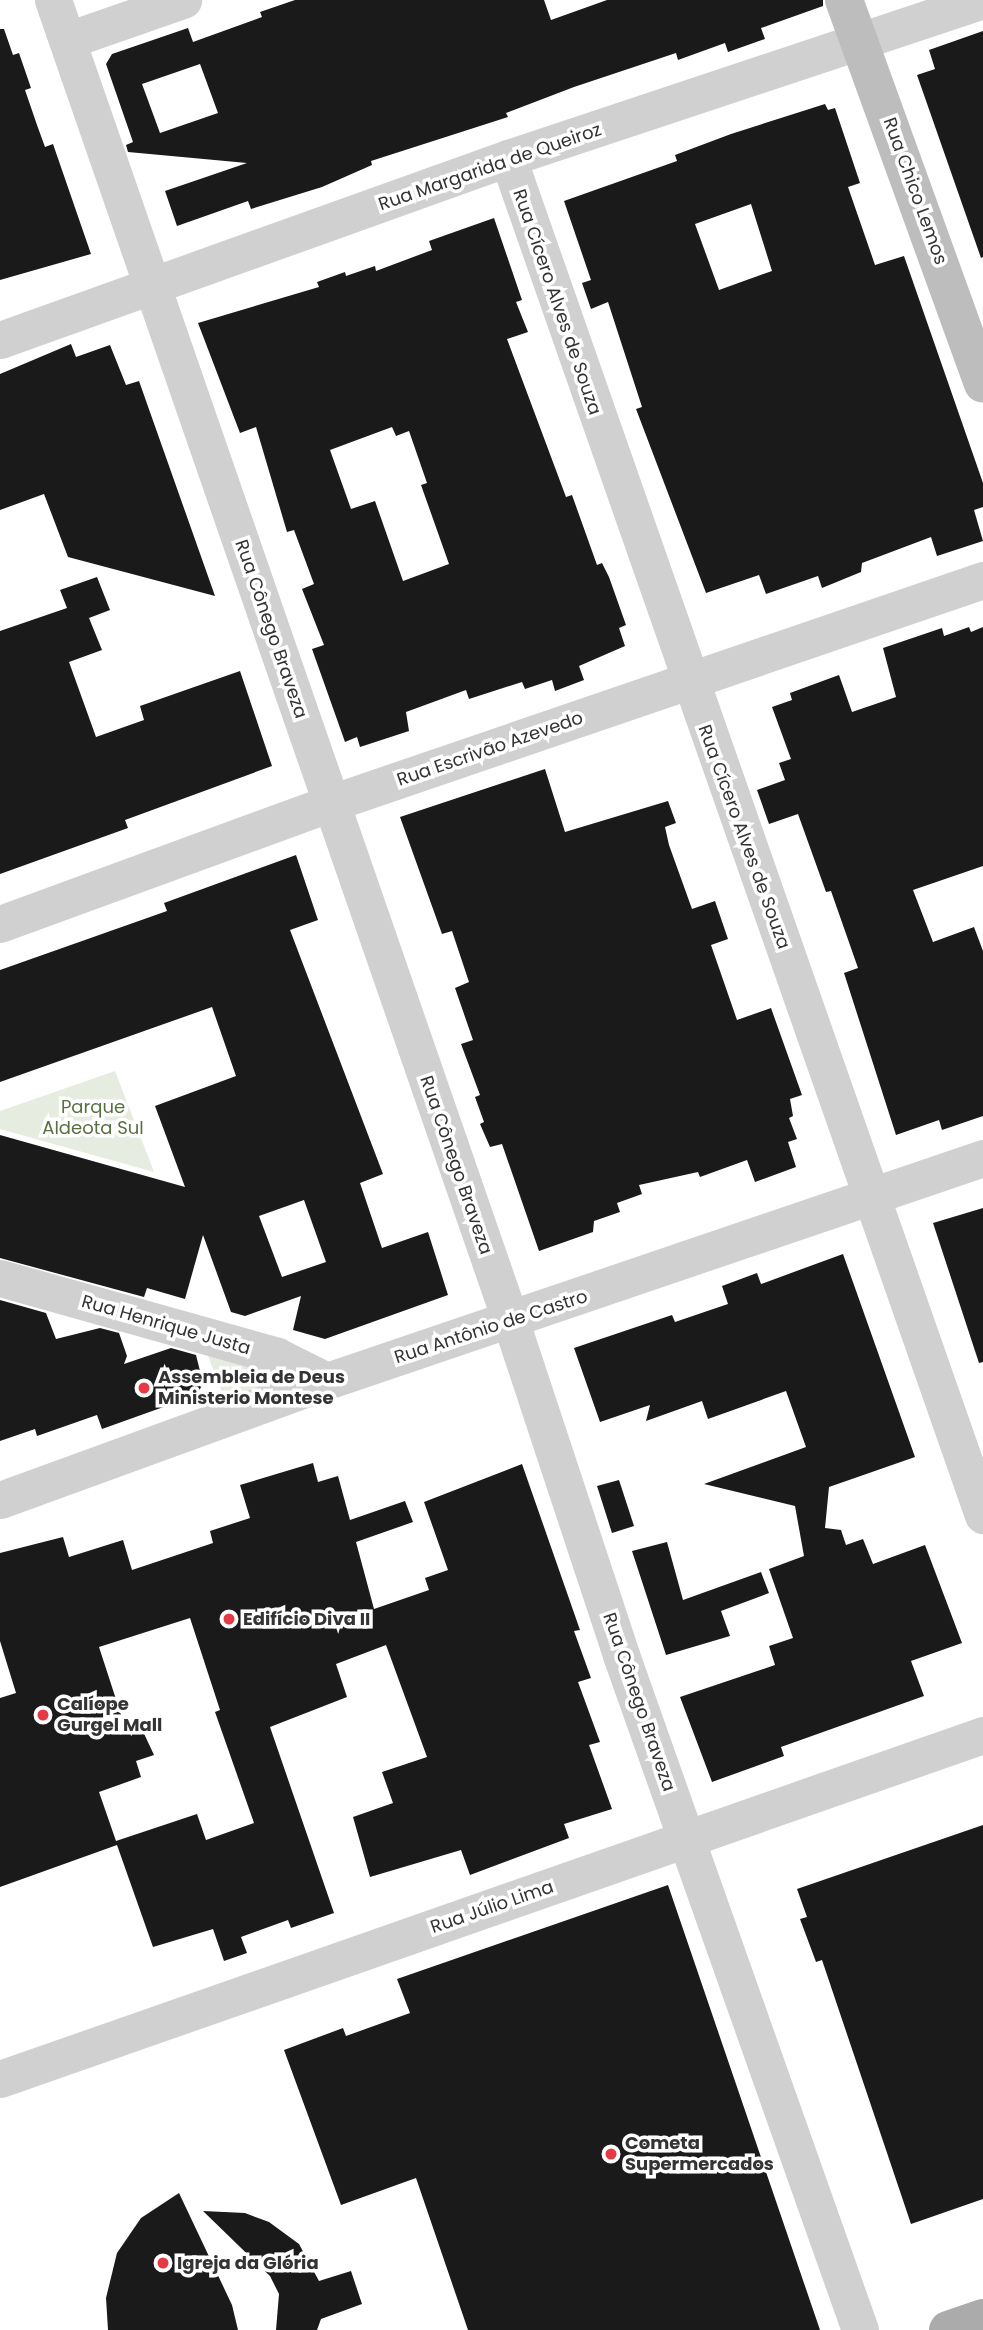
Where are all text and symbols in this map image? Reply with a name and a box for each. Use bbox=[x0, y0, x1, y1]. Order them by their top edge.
street label: Rua Chico Lemos bbox=[878, 115, 952, 267]
street label: Rua Margarida de Queiroz bbox=[376, 119, 604, 215]
street label: Rua Cícero Alves de Souza bbox=[508, 186, 606, 418]
street label: Rua Cônego Braveza bbox=[230, 537, 312, 721]
street label: Rua Escrivão Azevedo bbox=[394, 707, 586, 791]
street label: Rua Cícero Alves de Souza bbox=[693, 722, 795, 952]
street label: Rua Cônego Braveza bbox=[415, 1073, 497, 1257]
park label: Parque Aldeota Sul bbox=[42, 1097, 144, 1140]
street label: Rua Antônio de Castro bbox=[392, 1286, 590, 1368]
street label: Rua Henrique Justa bbox=[79, 1291, 253, 1359]
place label: Assembleia de Deus Ministerio Montese bbox=[158, 1367, 345, 1410]
marker: Assembleia de Deus Ministerio Montese bbox=[136, 1380, 152, 1396]
place label: Edifício Diva II bbox=[243, 1608, 370, 1630]
street label: Rua Cônego Braveza bbox=[598, 1610, 680, 1794]
marker: Edifício Diva II bbox=[221, 1611, 237, 1627]
place label: Calíope Gurgel Mall bbox=[57, 1694, 162, 1736]
marker: Calíope Gurgel Mall bbox=[35, 1707, 51, 1723]
street label: Rua Júlio Lima bbox=[428, 1876, 556, 1938]
place label: Cometa Supermercados bbox=[625, 2133, 774, 2176]
marker: Cometa Supermercados bbox=[603, 2146, 619, 2162]
place label: Igreja da Glória bbox=[177, 2252, 319, 2274]
marker: Igreja da Glória bbox=[155, 2255, 171, 2271]

